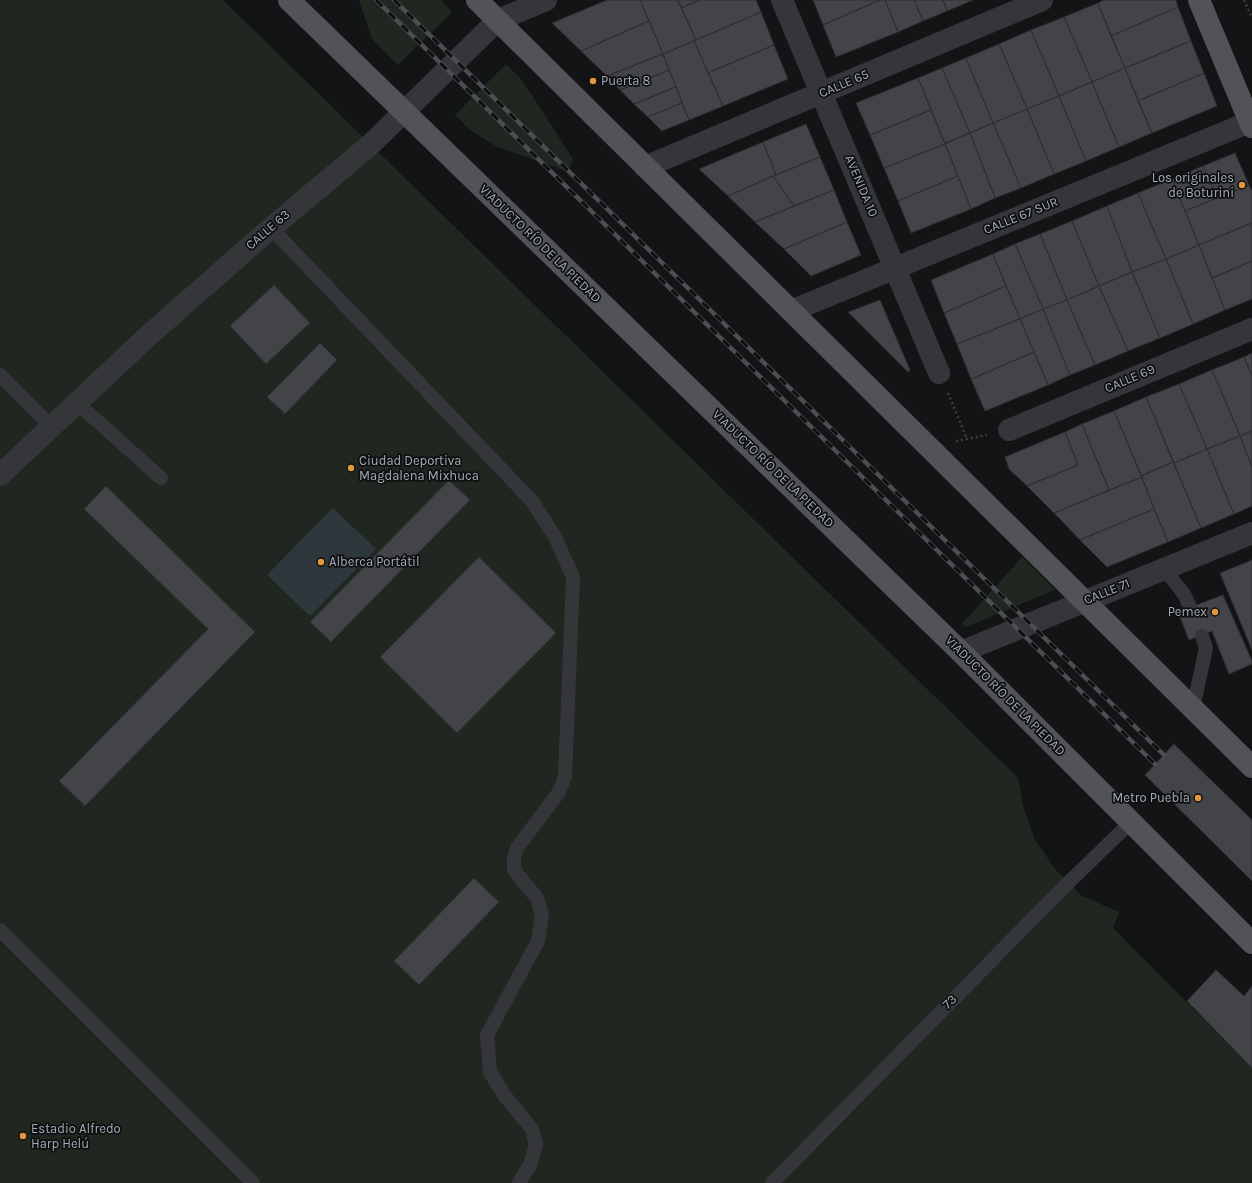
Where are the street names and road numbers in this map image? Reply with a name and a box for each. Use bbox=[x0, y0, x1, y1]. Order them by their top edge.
street label: CALLE 65 bbox=[817, 67, 871, 101]
street label: AVENIDA 10 bbox=[841, 153, 881, 219]
street label: VIADUCTO RÍO DE LA PIEDAD bbox=[476, 182, 604, 306]
street label: CALLE 67 SUR bbox=[981, 194, 1061, 238]
street label: CALLE 63 bbox=[243, 207, 293, 253]
street label: CALLE 69 bbox=[1103, 361, 1157, 397]
street label: VIADUCTO RÍO DE LA PIEDAD bbox=[709, 407, 837, 531]
street label: CALLE 71 bbox=[1082, 576, 1132, 608]
street label: VIADUCTO RÍO DE LA PIEDAD bbox=[942, 633, 1068, 759]
street label: 73 bbox=[940, 992, 960, 1012]

